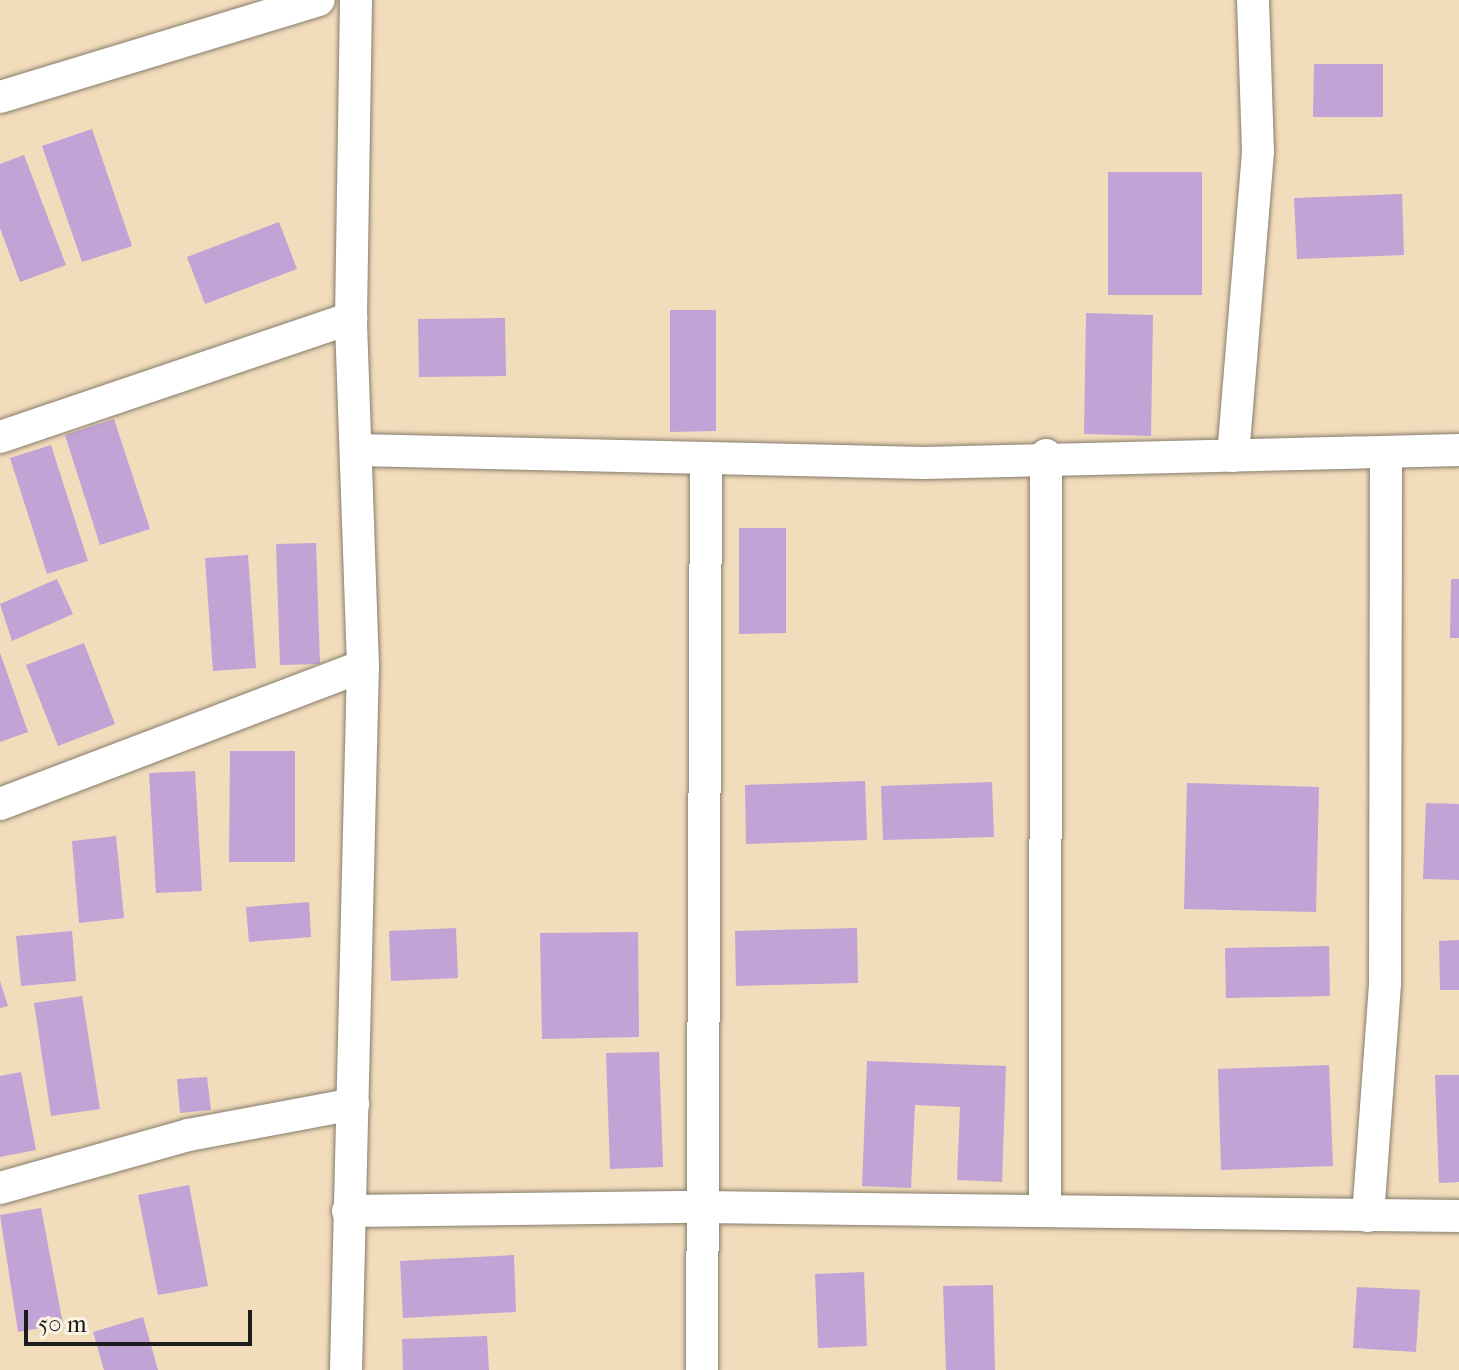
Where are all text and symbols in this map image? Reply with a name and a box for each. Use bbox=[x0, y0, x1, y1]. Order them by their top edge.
scale bar bbox=[28, 1294, 256, 1344]
text: 50 m bbox=[38, 1310, 87, 1338]

